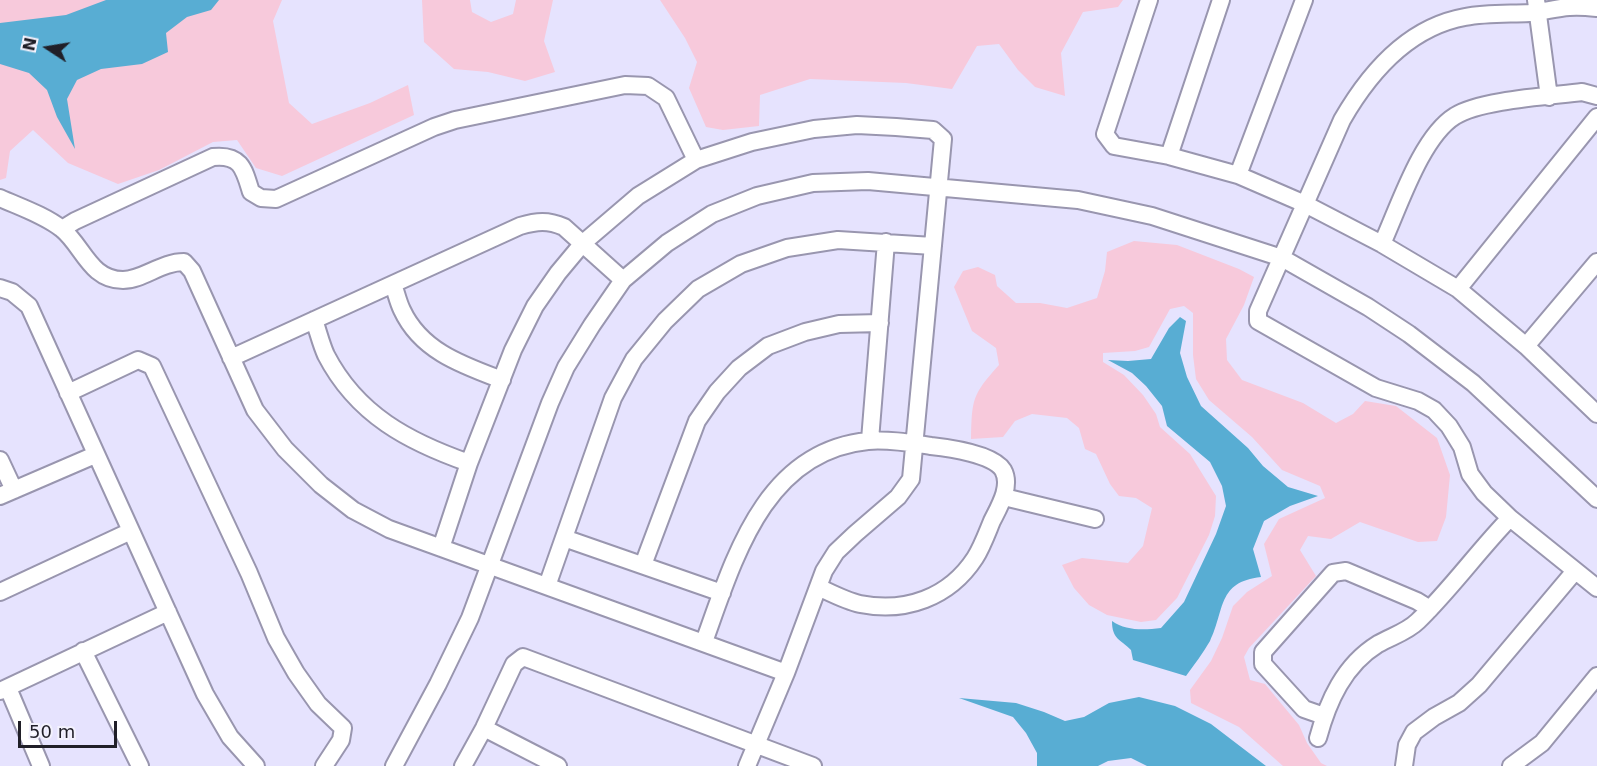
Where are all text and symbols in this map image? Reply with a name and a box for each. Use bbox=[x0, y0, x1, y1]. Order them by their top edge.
north arrow bbox=[18, 18, 78, 78]
text: N bbox=[19, 36, 41, 53]
scale bar bbox=[21, 709, 120, 747]
text: 50 m bbox=[29, 721, 75, 742]

